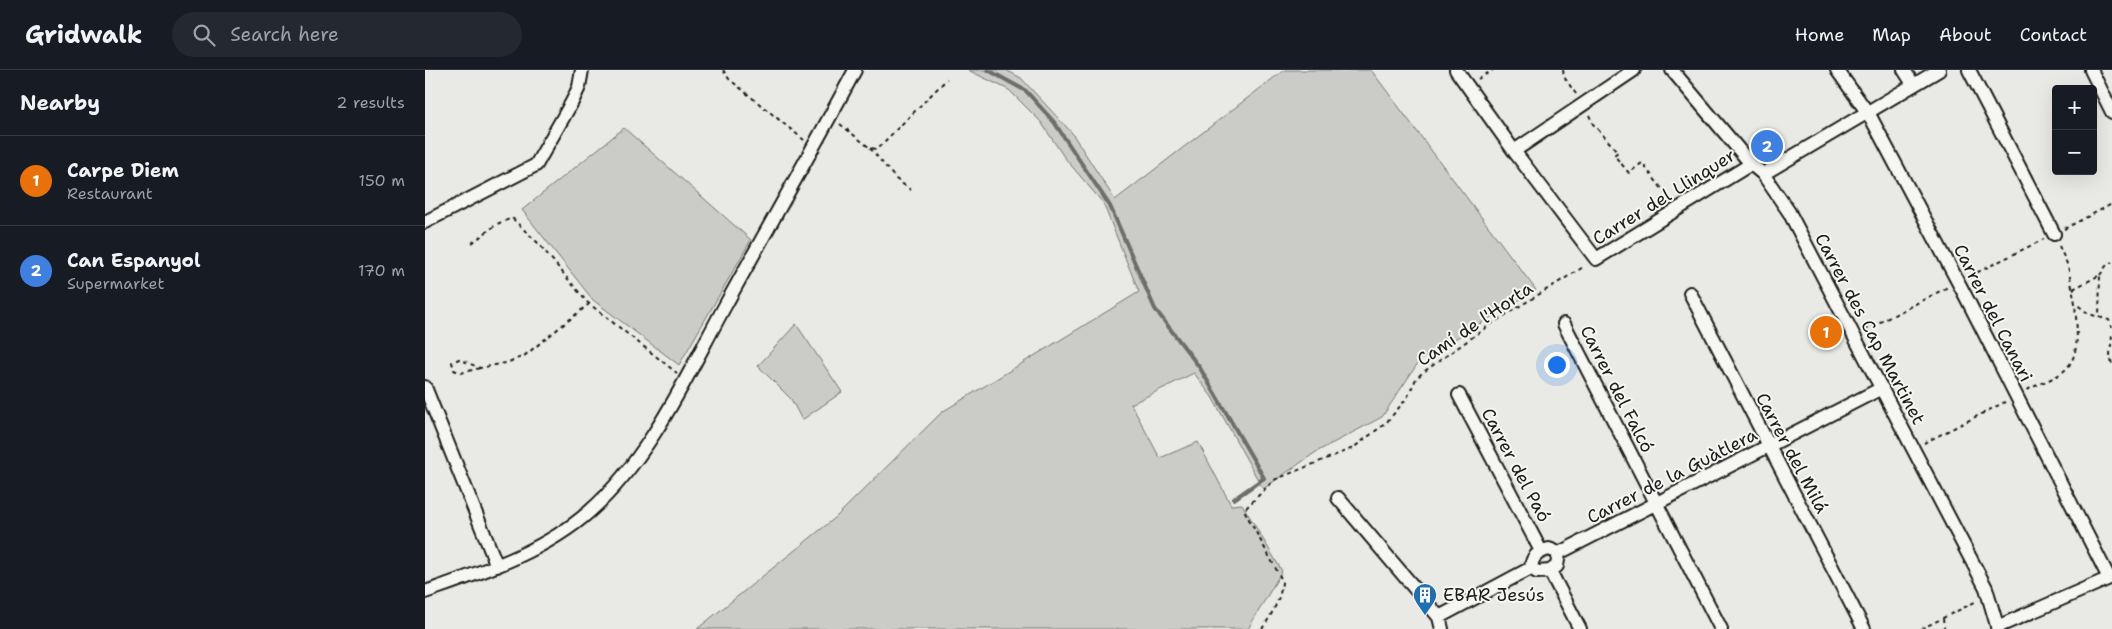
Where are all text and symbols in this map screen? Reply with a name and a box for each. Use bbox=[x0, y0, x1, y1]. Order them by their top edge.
search box bbox=[172, 12, 522, 57]
text: Gridwalk bbox=[25, 19, 142, 51]
icon: search bbox=[190, 21, 218, 49]
text: Search here bbox=[230, 22, 339, 47]
text: Home bbox=[1795, 23, 1844, 47]
text: Map bbox=[1872, 23, 1911, 47]
text: About bbox=[1939, 23, 1992, 47]
text: Contact bbox=[2020, 23, 2087, 47]
map controls bbox=[2052, 85, 2097, 175]
button: + bbox=[2052, 85, 2097, 130]
text: Nearby bbox=[20, 89, 100, 117]
text: 2 results bbox=[336, 92, 405, 113]
pin: 2 bbox=[1751, 127, 1783, 165]
button: − bbox=[2052, 130, 2097, 175]
street label: Carrer del Llinquer bbox=[1588, 143, 1740, 251]
text: Carpe Diem bbox=[67, 158, 179, 183]
text: 1 bbox=[32, 170, 40, 191]
text: 150 m bbox=[358, 170, 405, 191]
text: Restaurant bbox=[67, 183, 153, 204]
street label: Carrer des Cap Martinet bbox=[1809, 229, 1931, 429]
street label: Carrer del Canari bbox=[1948, 240, 2038, 386]
text: Can Espanyol bbox=[67, 248, 201, 273]
text: 2 bbox=[30, 260, 42, 281]
text: 170 m bbox=[358, 260, 405, 281]
text: Supermarket bbox=[67, 273, 164, 294]
street label: Camí de l'Horta bbox=[1412, 276, 1538, 372]
pin: 1 bbox=[1810, 313, 1842, 351]
street label: Carrer del Falcó bbox=[1575, 321, 1659, 457]
your location bbox=[1544, 352, 1570, 378]
street label: Carrer del Milá bbox=[1750, 388, 1834, 518]
street label: Carrer del Paó bbox=[1476, 404, 1556, 526]
street label: Carrer de la Guàtlera bbox=[1583, 423, 1761, 529]
building icon: EBAR Jesús bbox=[1412, 582, 1438, 616]
place label: EBAR Jesús bbox=[1443, 583, 1545, 607]

